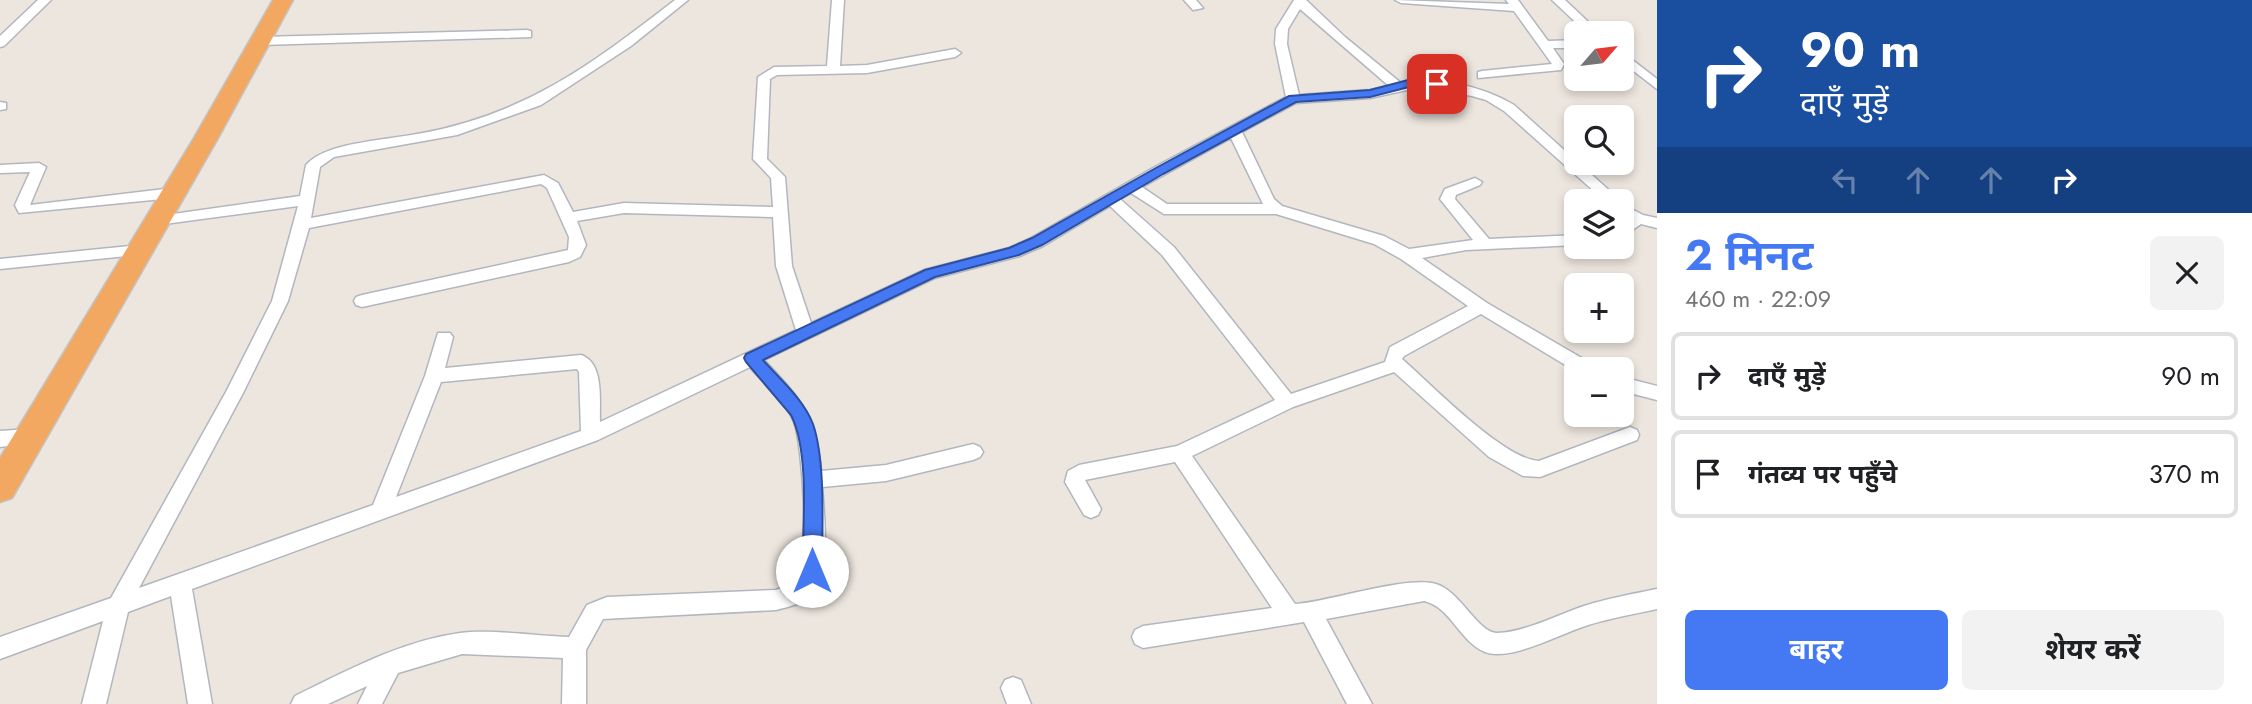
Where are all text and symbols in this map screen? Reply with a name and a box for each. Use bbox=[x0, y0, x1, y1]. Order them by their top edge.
text: 90 m bbox=[1800, 15, 1920, 85]
north arrow bbox=[1564, 21, 1634, 91]
map controls bbox=[1564, 21, 1634, 427]
icon: right bbox=[1685, 28, 1776, 119]
pin bbox=[1407, 54, 1467, 114]
icon: arrive bbox=[1418, 65, 1456, 103]
text: दाएँ मुड़ें bbox=[1800, 80, 1889, 126]
button: search bbox=[1564, 105, 1634, 175]
icon: left bbox=[1826, 161, 1864, 199]
icon: ahead bbox=[1899, 161, 1937, 199]
icon: ahead bbox=[1972, 161, 2010, 199]
icon: right bbox=[2045, 161, 2083, 199]
button: layers bbox=[1564, 189, 1634, 259]
text: 2 मिनट bbox=[1685, 225, 1813, 286]
button: close bbox=[2150, 236, 2224, 310]
button: + bbox=[1564, 273, 1634, 343]
text: 460 m · 22:09 bbox=[1685, 282, 1831, 316]
button: − bbox=[1564, 357, 1634, 427]
icon: right bbox=[1689, 357, 1727, 395]
text: दाएँ मुड़ें bbox=[1748, 357, 1826, 395]
text: 90 m bbox=[2161, 357, 2220, 395]
icon: arrive bbox=[1689, 455, 1727, 493]
text: गंतव्य पर पहुँचे bbox=[1748, 455, 1897, 493]
text: 370 m bbox=[2149, 455, 2220, 493]
position arrow bbox=[775, 534, 849, 608]
button: बाहर bbox=[1685, 610, 1948, 690]
button: शेयर करें bbox=[1962, 610, 2224, 690]

